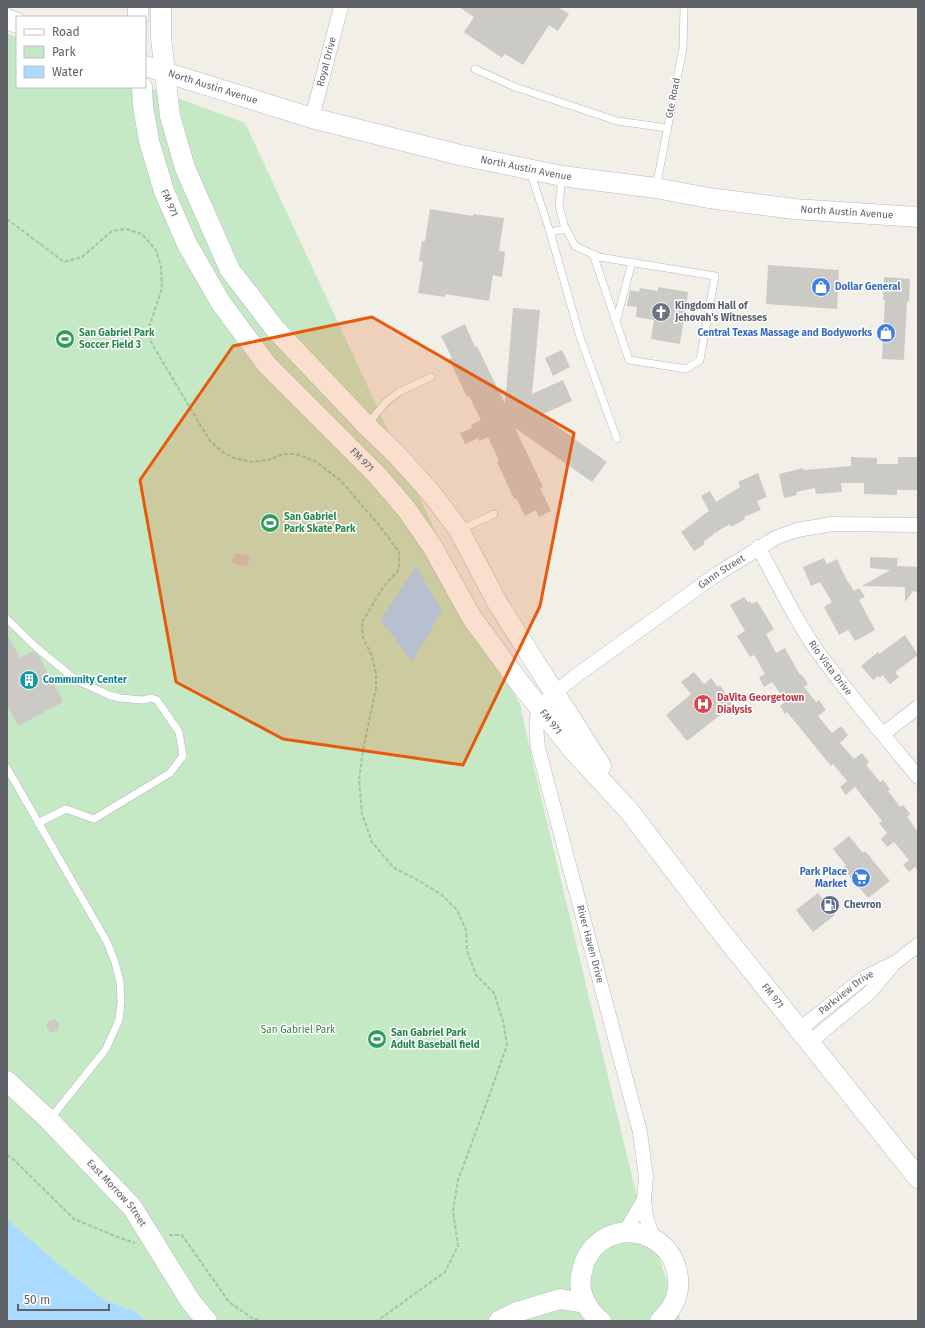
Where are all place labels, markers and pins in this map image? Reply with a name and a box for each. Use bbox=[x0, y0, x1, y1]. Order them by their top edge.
shop icon: Dollar General bbox=[810, 276, 832, 298]
place label: Dollar General bbox=[835, 281, 900, 293]
place label: Kingdom Hall of Jehovah's Witnesses bbox=[674, 300, 767, 324]
church icon: Kingdom Hall of Jehovah's Witnesses bbox=[650, 301, 672, 323]
shop icon: Central Texas Massage and Bodyworks bbox=[875, 322, 897, 344]
place label: San Gabriel Park Soccer Field 3 bbox=[79, 327, 155, 351]
place label: Central Texas Massage and Bodyworks bbox=[697, 327, 872, 339]
sports icon: San Gabriel Park Soccer Field 3 bbox=[54, 328, 76, 350]
place label: San Gabriel Park Skate Park bbox=[284, 511, 356, 535]
sports icon: San Gabriel Park Skate Park bbox=[259, 512, 281, 534]
building icon: Community Center bbox=[18, 669, 40, 691]
place label: Community Center bbox=[43, 674, 128, 686]
place label: DaVita Georgetown Dialysis bbox=[717, 692, 805, 716]
hospital icon: DaVita Georgetown Dialysis bbox=[692, 693, 714, 715]
place label: Park Place Market bbox=[800, 866, 847, 890]
supermarket icon: Park Place Market bbox=[850, 867, 872, 889]
fuel station icon: Chevron bbox=[819, 894, 841, 916]
place label: Chevron bbox=[844, 899, 882, 911]
place label: San Gabriel Park Adult Baseball field bbox=[390, 1027, 480, 1051]
sports icon: San Gabriel Park Adult Baseball field bbox=[366, 1028, 388, 1050]

